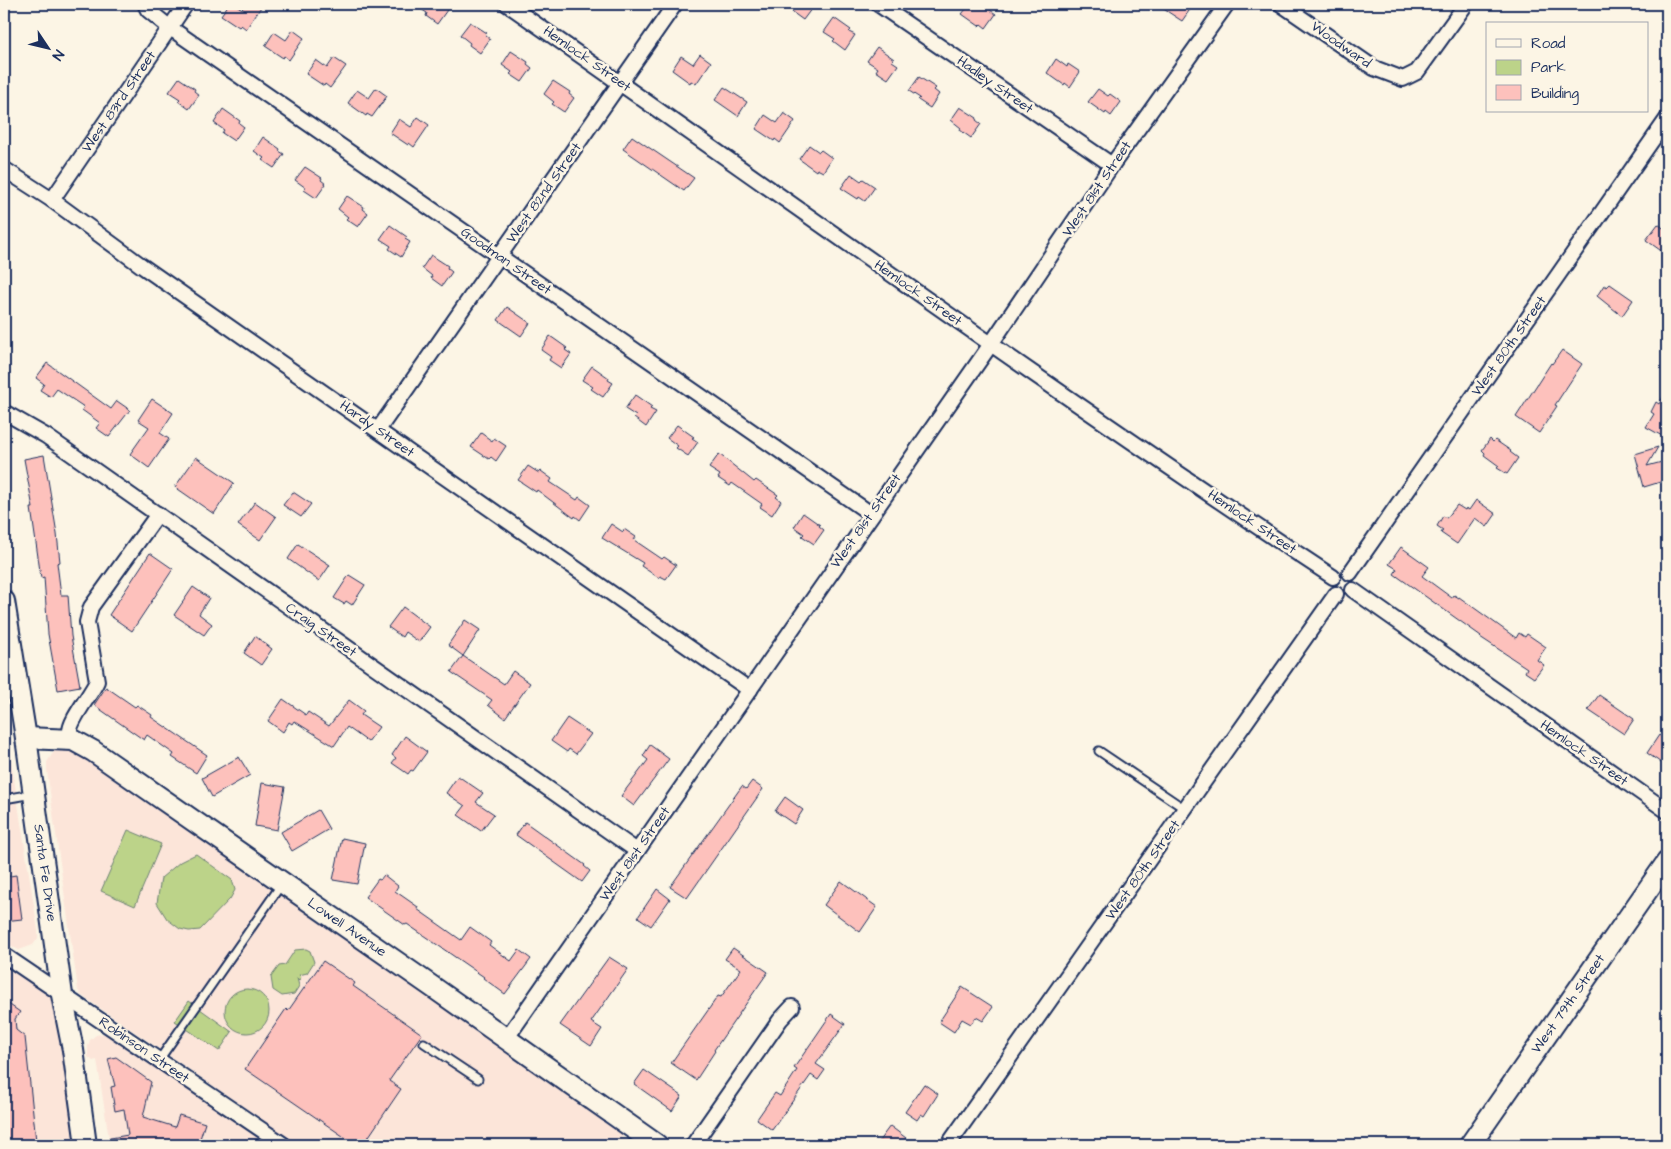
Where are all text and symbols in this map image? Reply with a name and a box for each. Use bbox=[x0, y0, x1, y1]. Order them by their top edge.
street label: Woodward bbox=[1307, 17, 1375, 73]
street label: Hemlock Street bbox=[539, 21, 635, 97]
north arrow bbox=[22, 22, 72, 72]
legend bbox=[1486, 22, 1648, 112]
text: Road bbox=[1531, 33, 1566, 54]
text: N bbox=[47, 46, 69, 64]
street label: West 83rd Street bbox=[77, 47, 161, 157]
street label: Hadley Street bbox=[953, 51, 1037, 119]
text: Park bbox=[1531, 57, 1566, 78]
text: Building bbox=[1531, 83, 1579, 105]
street label: West 81st Street bbox=[1058, 137, 1137, 241]
street label: West 82nd Street bbox=[502, 138, 587, 248]
street label: Goodman Street bbox=[457, 222, 556, 300]
street label: Hemlock Street bbox=[870, 255, 966, 331]
street label: West 80th Street bbox=[1467, 292, 1551, 400]
street label: Hardy Street bbox=[336, 396, 419, 462]
street label: West 81st Street bbox=[826, 469, 906, 572]
street label: Hemlock Street bbox=[1204, 485, 1301, 559]
street label: Craig Street bbox=[281, 598, 361, 662]
street label: Hemlock Street bbox=[1536, 715, 1632, 791]
street label: West 81st Street bbox=[595, 802, 675, 905]
street label: West 80th Street bbox=[1101, 816, 1185, 924]
street label: Santa Fe Drive bbox=[28, 823, 62, 923]
street label: Lowell Avenue bbox=[303, 893, 391, 962]
street label: West 79th Street bbox=[1527, 950, 1610, 1058]
street label: Robinson Street bbox=[95, 1012, 194, 1088]

